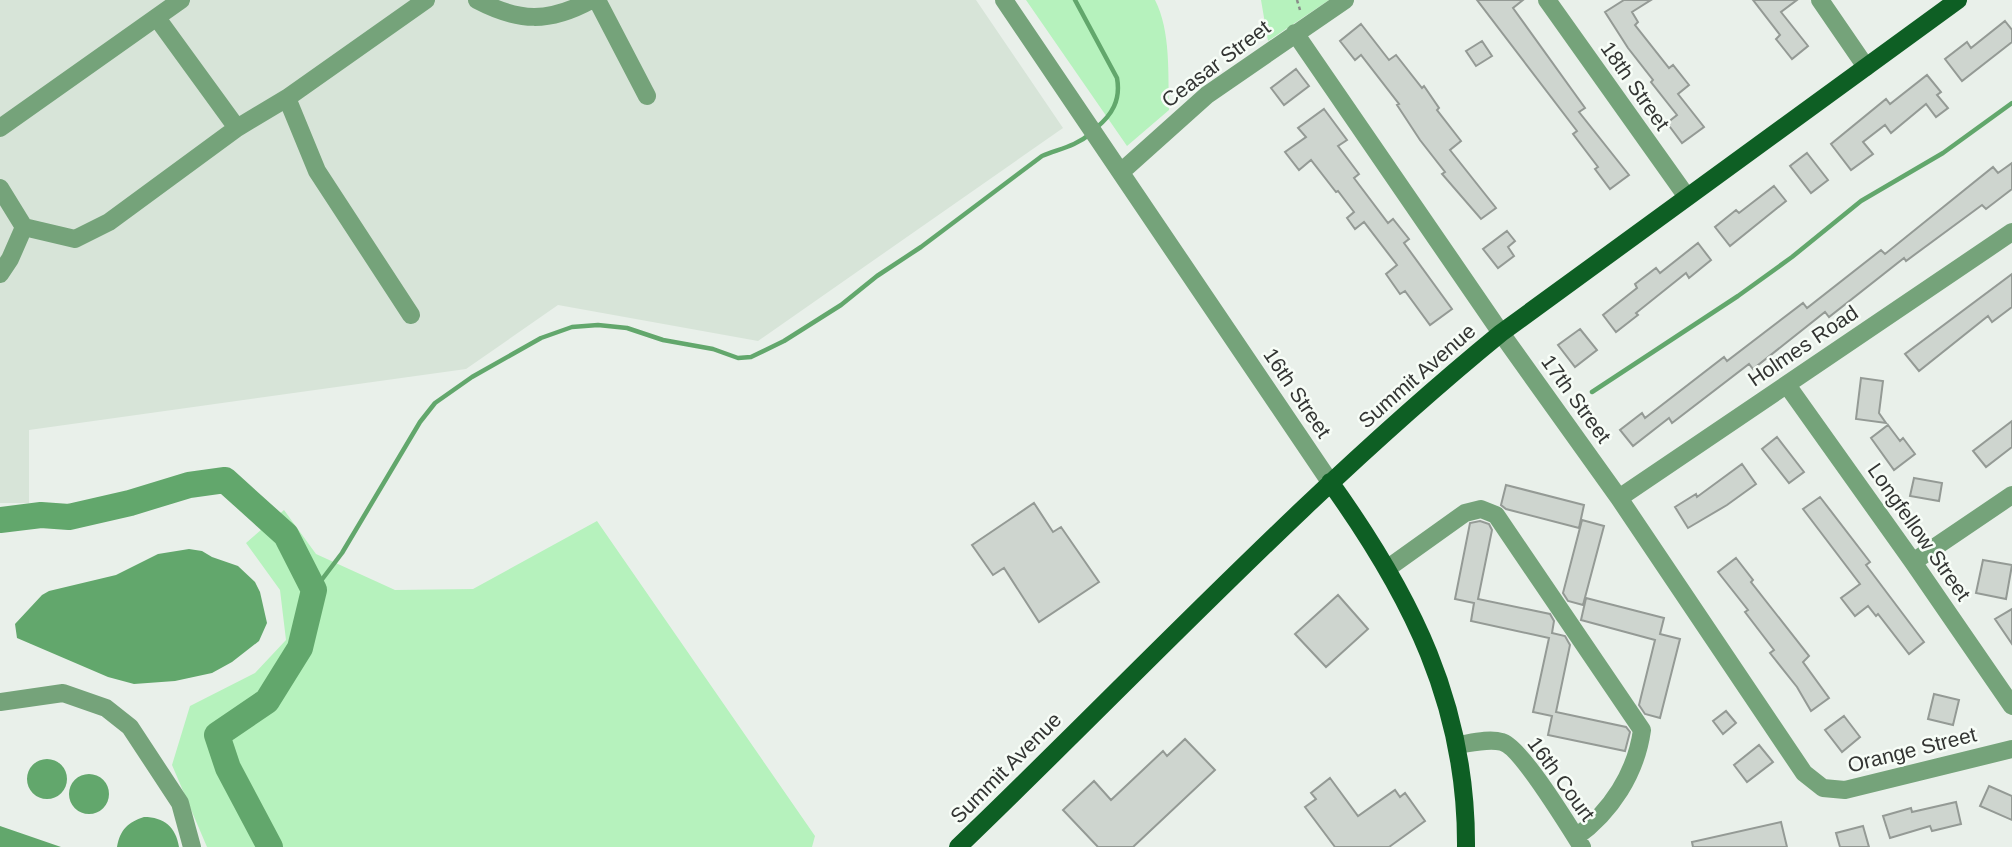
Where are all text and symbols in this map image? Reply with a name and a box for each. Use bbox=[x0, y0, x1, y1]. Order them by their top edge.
street label: Ceasar Street bbox=[1157, 15, 1274, 112]
street label: 18th Street bbox=[1597, 37, 1674, 135]
street label: Holmes Road bbox=[1744, 300, 1862, 391]
street label: Summit Avenue bbox=[1354, 319, 1480, 432]
street label: 16th Street bbox=[1259, 344, 1336, 442]
street label: 17th Street bbox=[1537, 350, 1616, 447]
street label: Longfellow Street bbox=[1863, 459, 1975, 605]
street label: Summit Avenue bbox=[946, 708, 1066, 828]
street label: Orange Street bbox=[1845, 722, 1979, 777]
street label: 16th Court bbox=[1523, 732, 1600, 825]

